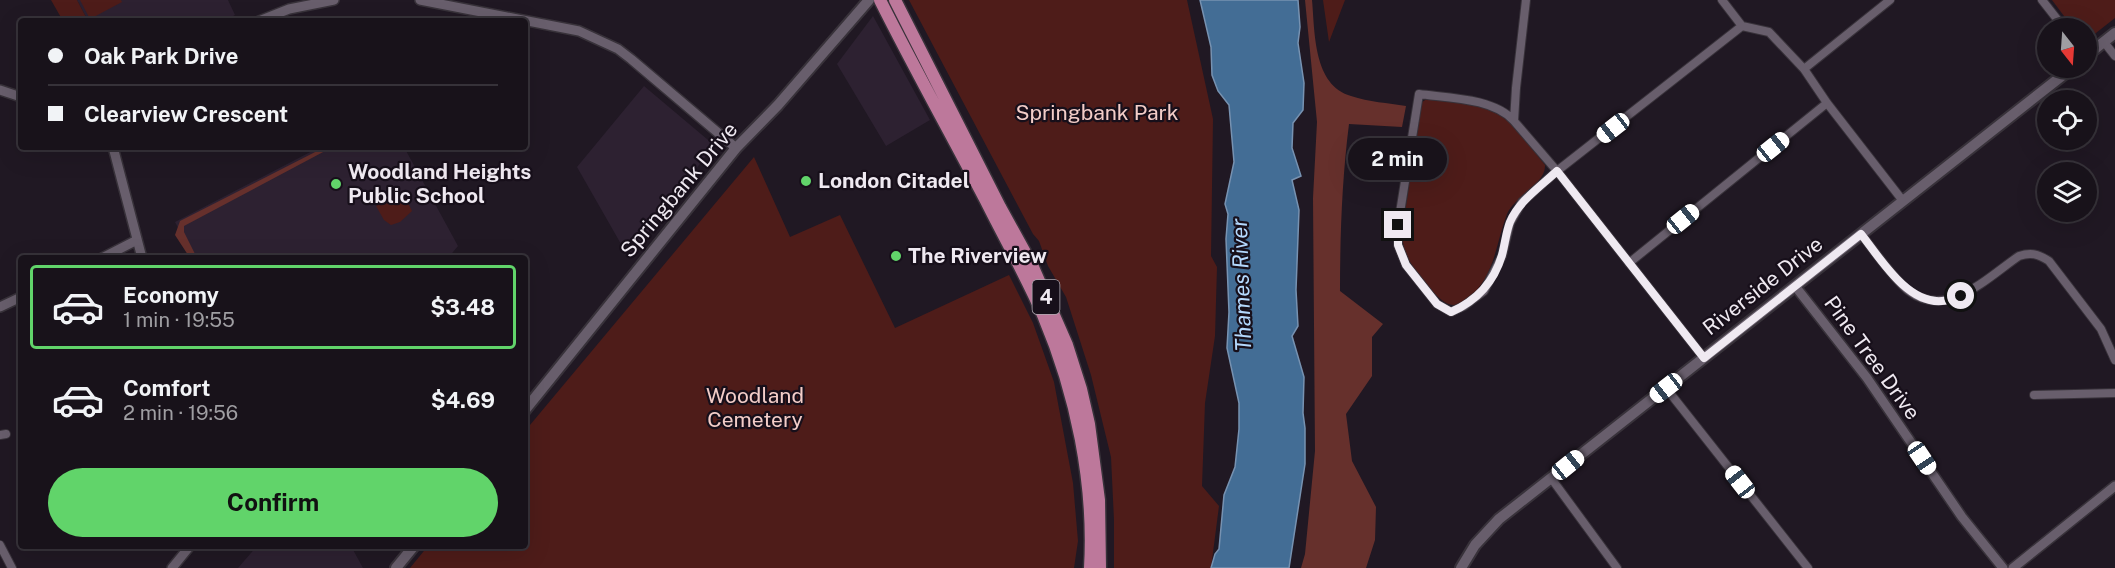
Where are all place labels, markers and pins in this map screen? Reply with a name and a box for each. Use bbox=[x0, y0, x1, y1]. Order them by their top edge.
place label: Woodland Heights Public School bbox=[348, 159, 531, 208]
place label: London Citadel bbox=[818, 168, 970, 193]
marker: London Citadel bbox=[799, 174, 813, 188]
marker: Woodland Heights Public School bbox=[329, 177, 343, 191]
place label: The Riverview bbox=[908, 243, 1047, 268]
marker: The Riverview bbox=[889, 249, 903, 263]

